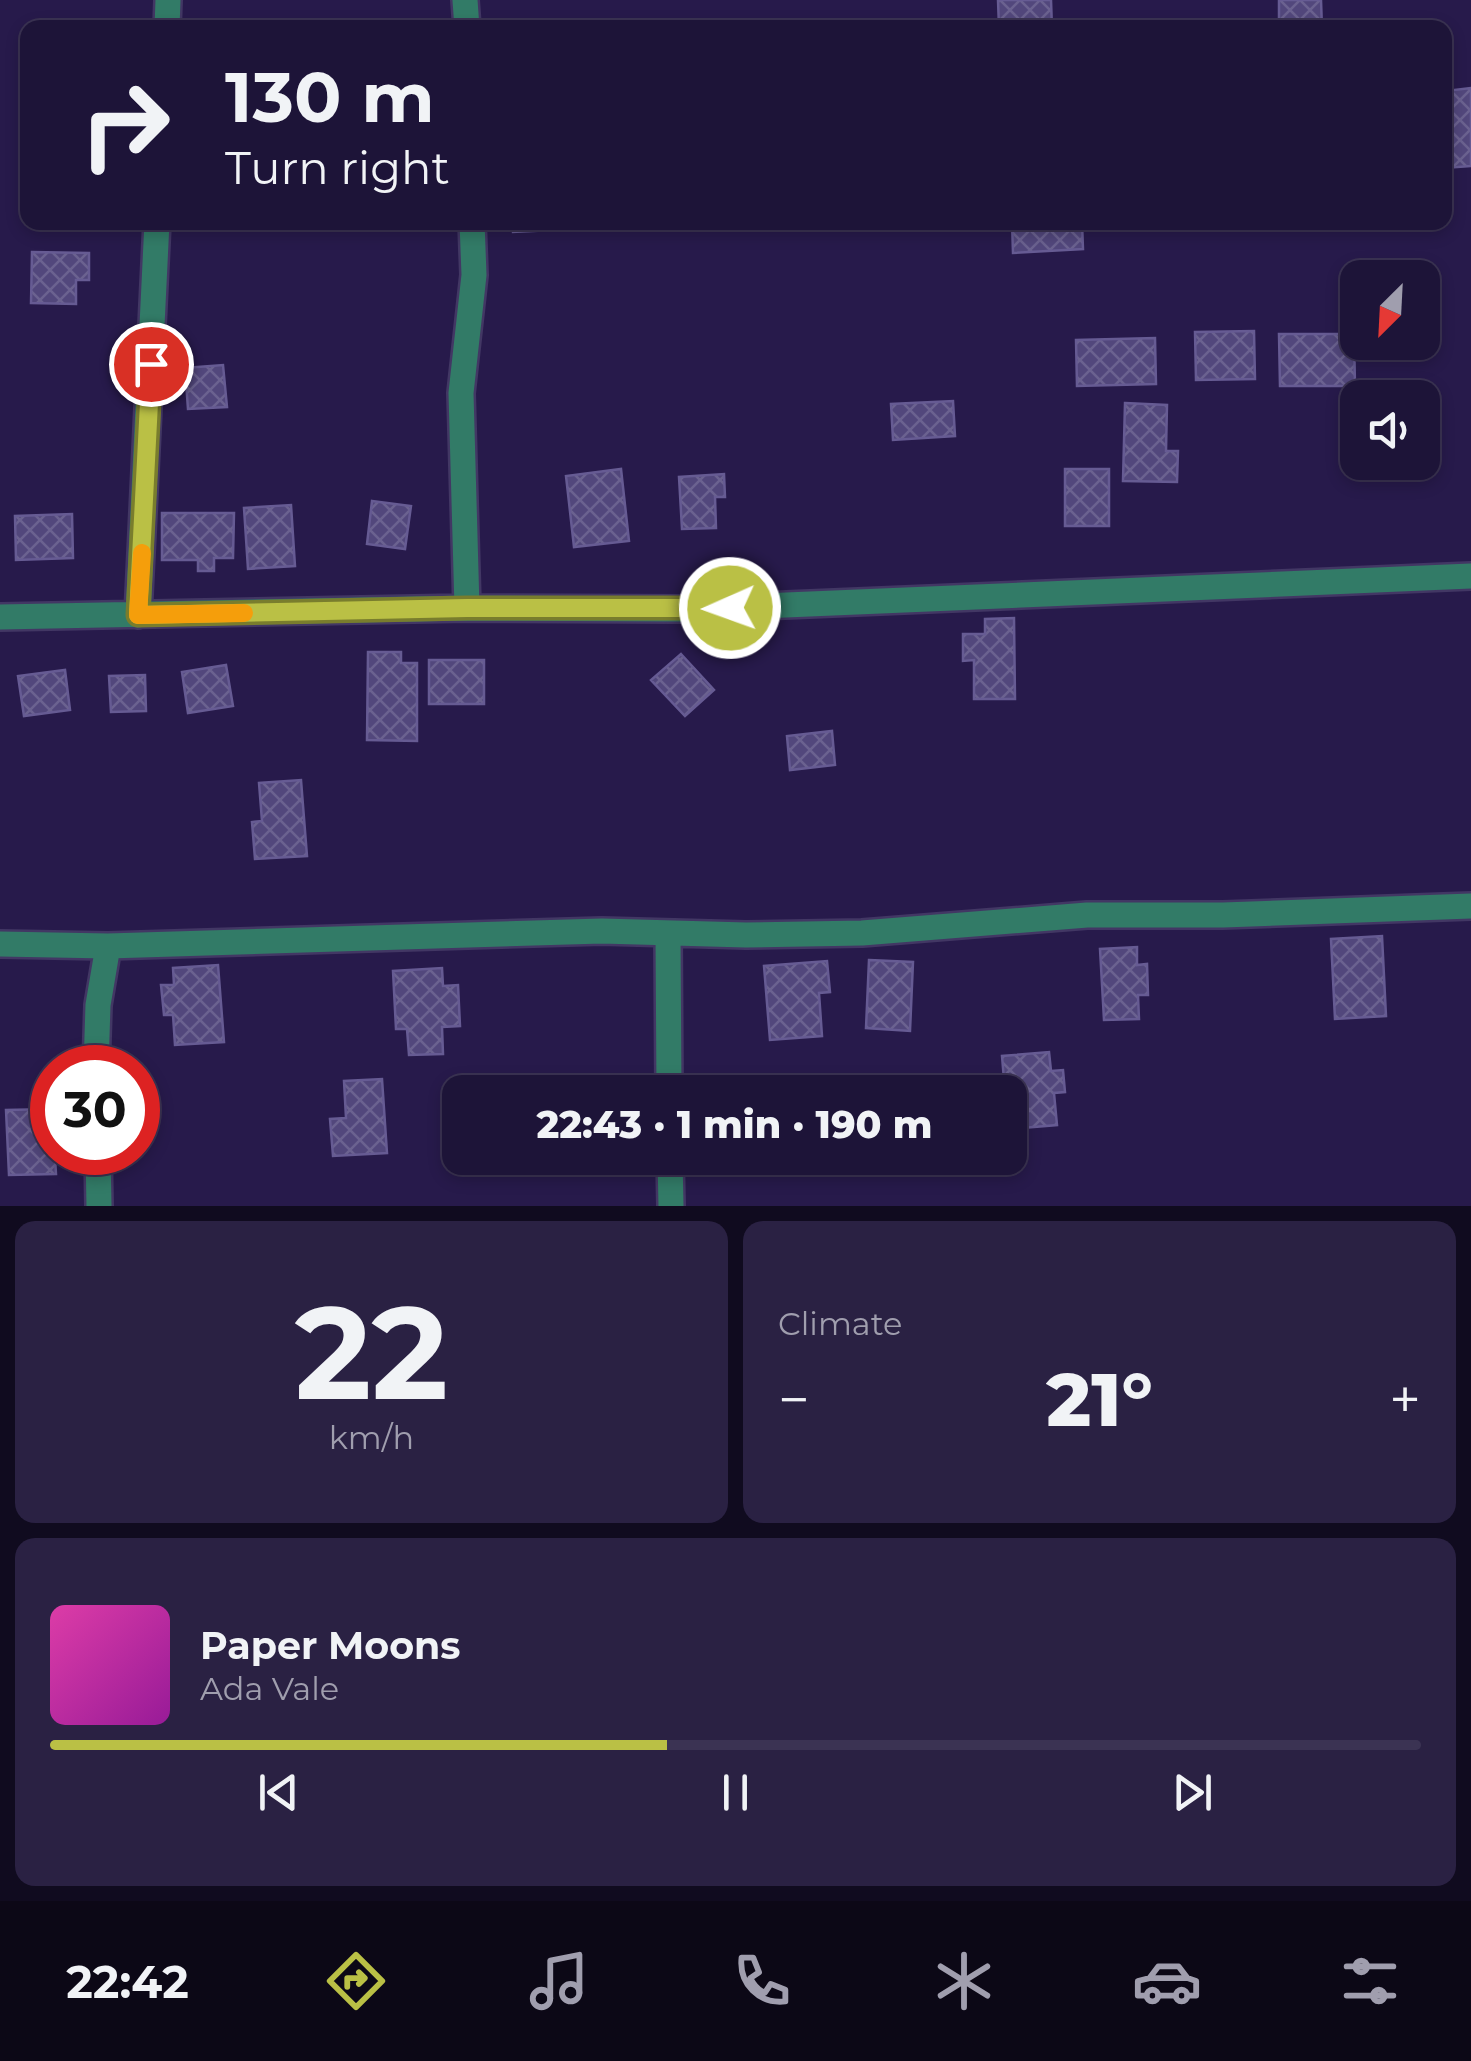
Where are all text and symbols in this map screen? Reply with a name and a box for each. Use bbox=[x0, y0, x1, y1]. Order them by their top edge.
text: 130 m bbox=[225, 54, 435, 140]
icon: right bbox=[60, 60, 190, 190]
text: Turn right bbox=[225, 140, 450, 195]
north arrow bbox=[1340, 260, 1440, 360]
map controls bbox=[1340, 260, 1440, 480]
pin bbox=[109, 322, 194, 407]
icon: arrive bbox=[124, 337, 179, 392]
button: sound bbox=[1340, 380, 1440, 480]
position arrow bbox=[678, 556, 782, 660]
speed limit sign: 30 bbox=[30, 1045, 160, 1175]
text: 22:43 · 1 min · 190 m bbox=[537, 1101, 932, 1148]
text: 22 bbox=[295, 1273, 448, 1432]
text: Climate bbox=[778, 1304, 902, 1343]
text: 21° bbox=[1046, 1353, 1153, 1445]
text: − bbox=[778, 1366, 810, 1433]
text: + bbox=[1389, 1366, 1421, 1433]
text: km/h bbox=[329, 1418, 414, 1457]
text: Paper Moons bbox=[200, 1622, 461, 1669]
text: Ada Vale bbox=[200, 1669, 339, 1708]
icon: previous bbox=[251, 1765, 306, 1820]
icon: pause bbox=[708, 1765, 763, 1820]
icon: next bbox=[1165, 1765, 1220, 1820]
icon: directions bbox=[321, 1946, 391, 2016]
icon: music bbox=[524, 1946, 594, 2016]
icon: phone bbox=[727, 1946, 797, 2016]
icon: climate bbox=[929, 1946, 999, 2016]
icon: car bbox=[1132, 1946, 1202, 2016]
icon: filters bbox=[1335, 1946, 1405, 2016]
text: 22:42 bbox=[66, 1954, 189, 2009]

